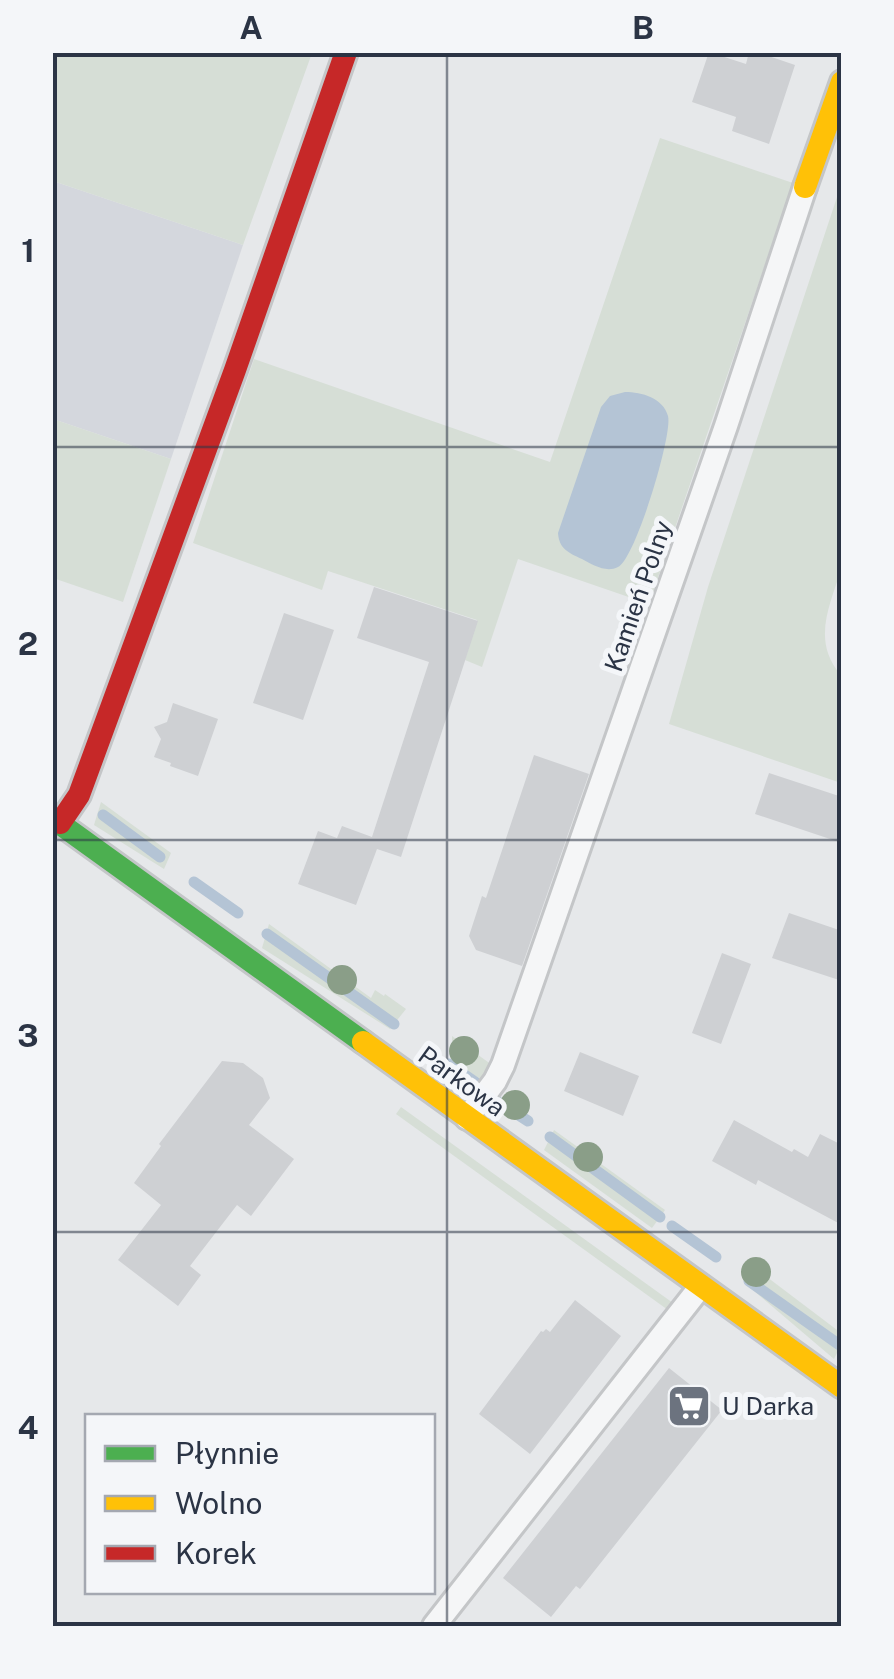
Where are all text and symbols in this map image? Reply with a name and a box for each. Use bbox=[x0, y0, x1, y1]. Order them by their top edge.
text: A bbox=[239, 9, 263, 46]
text: B bbox=[632, 9, 654, 46]
text: 1 bbox=[21, 232, 35, 269]
street label: Kamień Polny bbox=[598, 517, 678, 675]
text: 2 bbox=[18, 625, 38, 662]
text: 3 bbox=[17, 1017, 39, 1054]
street label: Parkowa bbox=[413, 1040, 511, 1122]
supermarket icon: U Darka bbox=[666, 1383, 712, 1429]
place label: U Darka bbox=[722, 1391, 814, 1421]
text: 4 bbox=[18, 1409, 39, 1446]
legend bbox=[85, 1414, 435, 1594]
text: Płynnie bbox=[175, 1435, 279, 1471]
text: Wolno bbox=[175, 1485, 262, 1521]
text: Korek bbox=[175, 1535, 257, 1571]

